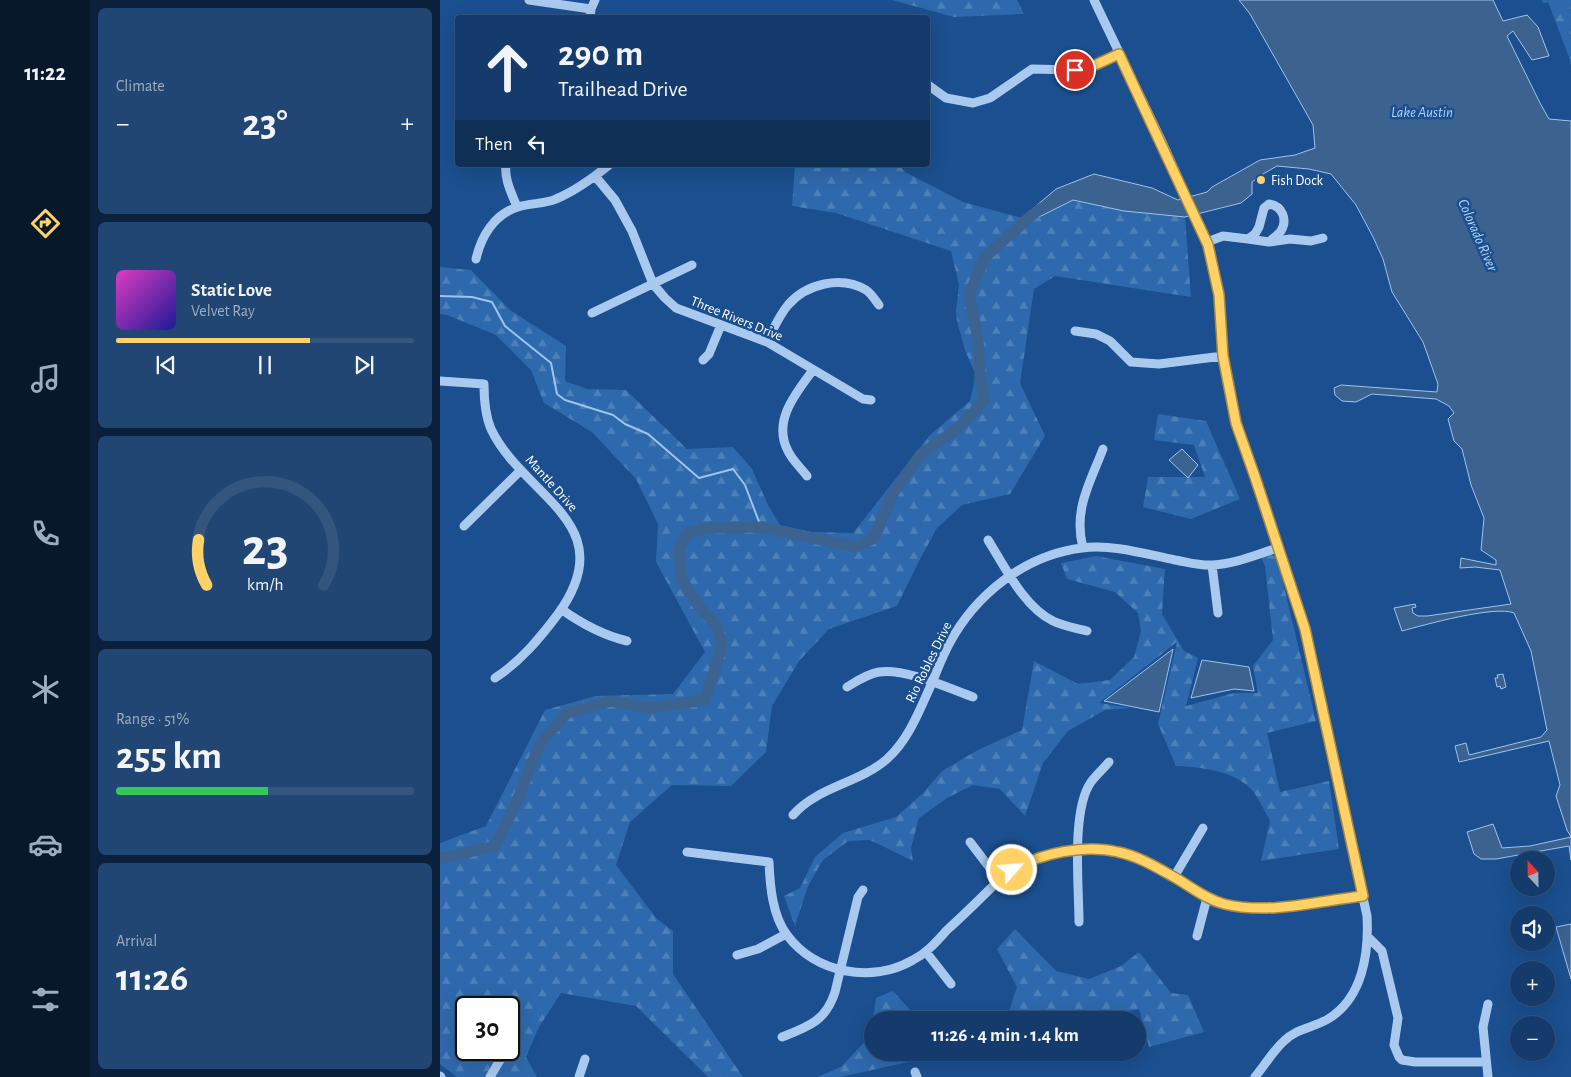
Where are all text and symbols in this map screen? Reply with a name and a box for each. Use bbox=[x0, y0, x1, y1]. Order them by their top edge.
icon: ahead bbox=[475, 35, 540, 100]
text: 290 m bbox=[558, 37, 643, 72]
pin bbox=[1054, 49, 1096, 91]
icon: arrive bbox=[1061, 56, 1089, 84]
text: 11:22 bbox=[24, 62, 66, 84]
text: Climate bbox=[116, 78, 165, 94]
text: Trailhead Drive bbox=[558, 78, 688, 100]
text: 23° bbox=[242, 105, 288, 143]
water label: Lake Austin bbox=[1391, 105, 1453, 120]
text: − bbox=[116, 110, 129, 138]
text: + bbox=[401, 110, 414, 138]
icon: left bbox=[523, 130, 551, 158]
text: Then bbox=[475, 135, 513, 154]
marker: Fish Dock bbox=[1255, 174, 1267, 186]
place label: Fish Dock bbox=[1271, 174, 1324, 188]
water label: Colorado River bbox=[1455, 197, 1501, 275]
icon: directions bbox=[28, 206, 63, 241]
text: Static Love bbox=[191, 281, 272, 300]
street label: Three Rivers Drive bbox=[689, 294, 785, 344]
text: Velvet Ray bbox=[191, 303, 255, 319]
icon: previous bbox=[152, 351, 180, 379]
icon: pause bbox=[251, 351, 279, 379]
icon: next bbox=[350, 351, 378, 379]
icon: music bbox=[28, 361, 63, 396]
street label: Mantle Drive bbox=[523, 453, 580, 514]
icon: phone bbox=[28, 516, 63, 551]
text: 23 bbox=[242, 522, 288, 574]
text: km/h bbox=[247, 576, 283, 594]
street label: Rio Robles Drive bbox=[903, 620, 955, 705]
icon: climate bbox=[28, 672, 63, 707]
text: Range · 51% bbox=[116, 711, 190, 727]
text: 255 km bbox=[116, 738, 222, 776]
icon: car bbox=[28, 827, 63, 862]
position arrow bbox=[985, 843, 1037, 895]
north arrow bbox=[1510, 851, 1555, 896]
map controls bbox=[1510, 851, 1555, 1061]
button: sound bbox=[1510, 906, 1555, 951]
text: Arrival bbox=[116, 933, 157, 949]
text: 11:26 bbox=[116, 960, 188, 998]
button: + bbox=[1510, 961, 1555, 1006]
icon: filters bbox=[28, 982, 63, 1017]
speed limit sign: 30 bbox=[455, 996, 520, 1061]
button: − bbox=[1510, 1016, 1555, 1061]
text: 11:26 · 4 min · 1.4 km bbox=[931, 1026, 1079, 1045]

